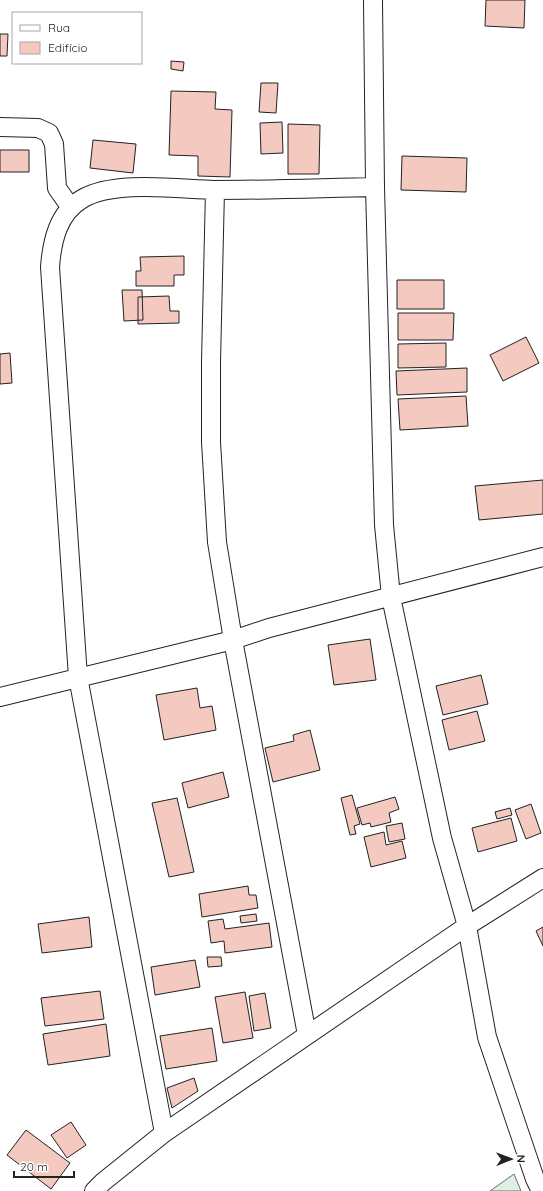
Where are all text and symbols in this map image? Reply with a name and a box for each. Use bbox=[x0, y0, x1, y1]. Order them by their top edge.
legend bbox=[12, 12, 142, 64]
text: Rua bbox=[48, 20, 70, 35]
text: Edifício bbox=[48, 40, 88, 55]
north arrow bbox=[491, 1139, 531, 1179]
scale bar bbox=[14, 1153, 74, 1179]
text: N bbox=[514, 1155, 528, 1163]
text: 20 m bbox=[20, 1159, 48, 1174]

